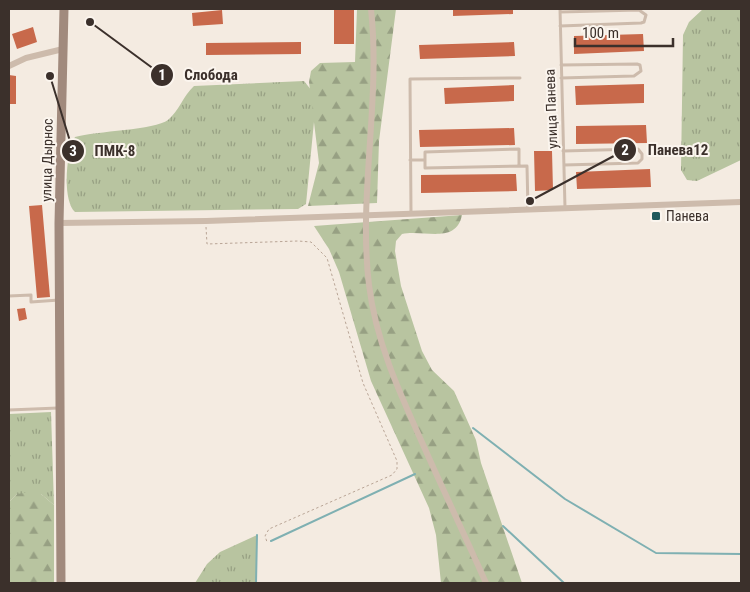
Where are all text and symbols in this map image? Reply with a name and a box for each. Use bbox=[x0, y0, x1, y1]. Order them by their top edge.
scale bar bbox=[575, 15, 672, 47]
text: 100 m bbox=[582, 24, 619, 42]
callout: Слобода bbox=[149, 60, 248, 90]
text: 1 bbox=[158, 66, 166, 84]
text: Слобода bbox=[184, 66, 238, 84]
street label: улица Панева bbox=[542, 69, 560, 149]
street label: улица Дырнос bbox=[38, 118, 56, 202]
callout: Панева12 bbox=[613, 135, 719, 165]
callout: ПМК-8 bbox=[60, 136, 146, 166]
text: 2 bbox=[621, 141, 629, 159]
text: Панева12 bbox=[648, 141, 708, 159]
text: 3 bbox=[69, 142, 77, 160]
text: ПМК-8 bbox=[95, 142, 135, 160]
place label: Панева bbox=[666, 208, 709, 224]
marker: Панева bbox=[650, 210, 662, 222]

